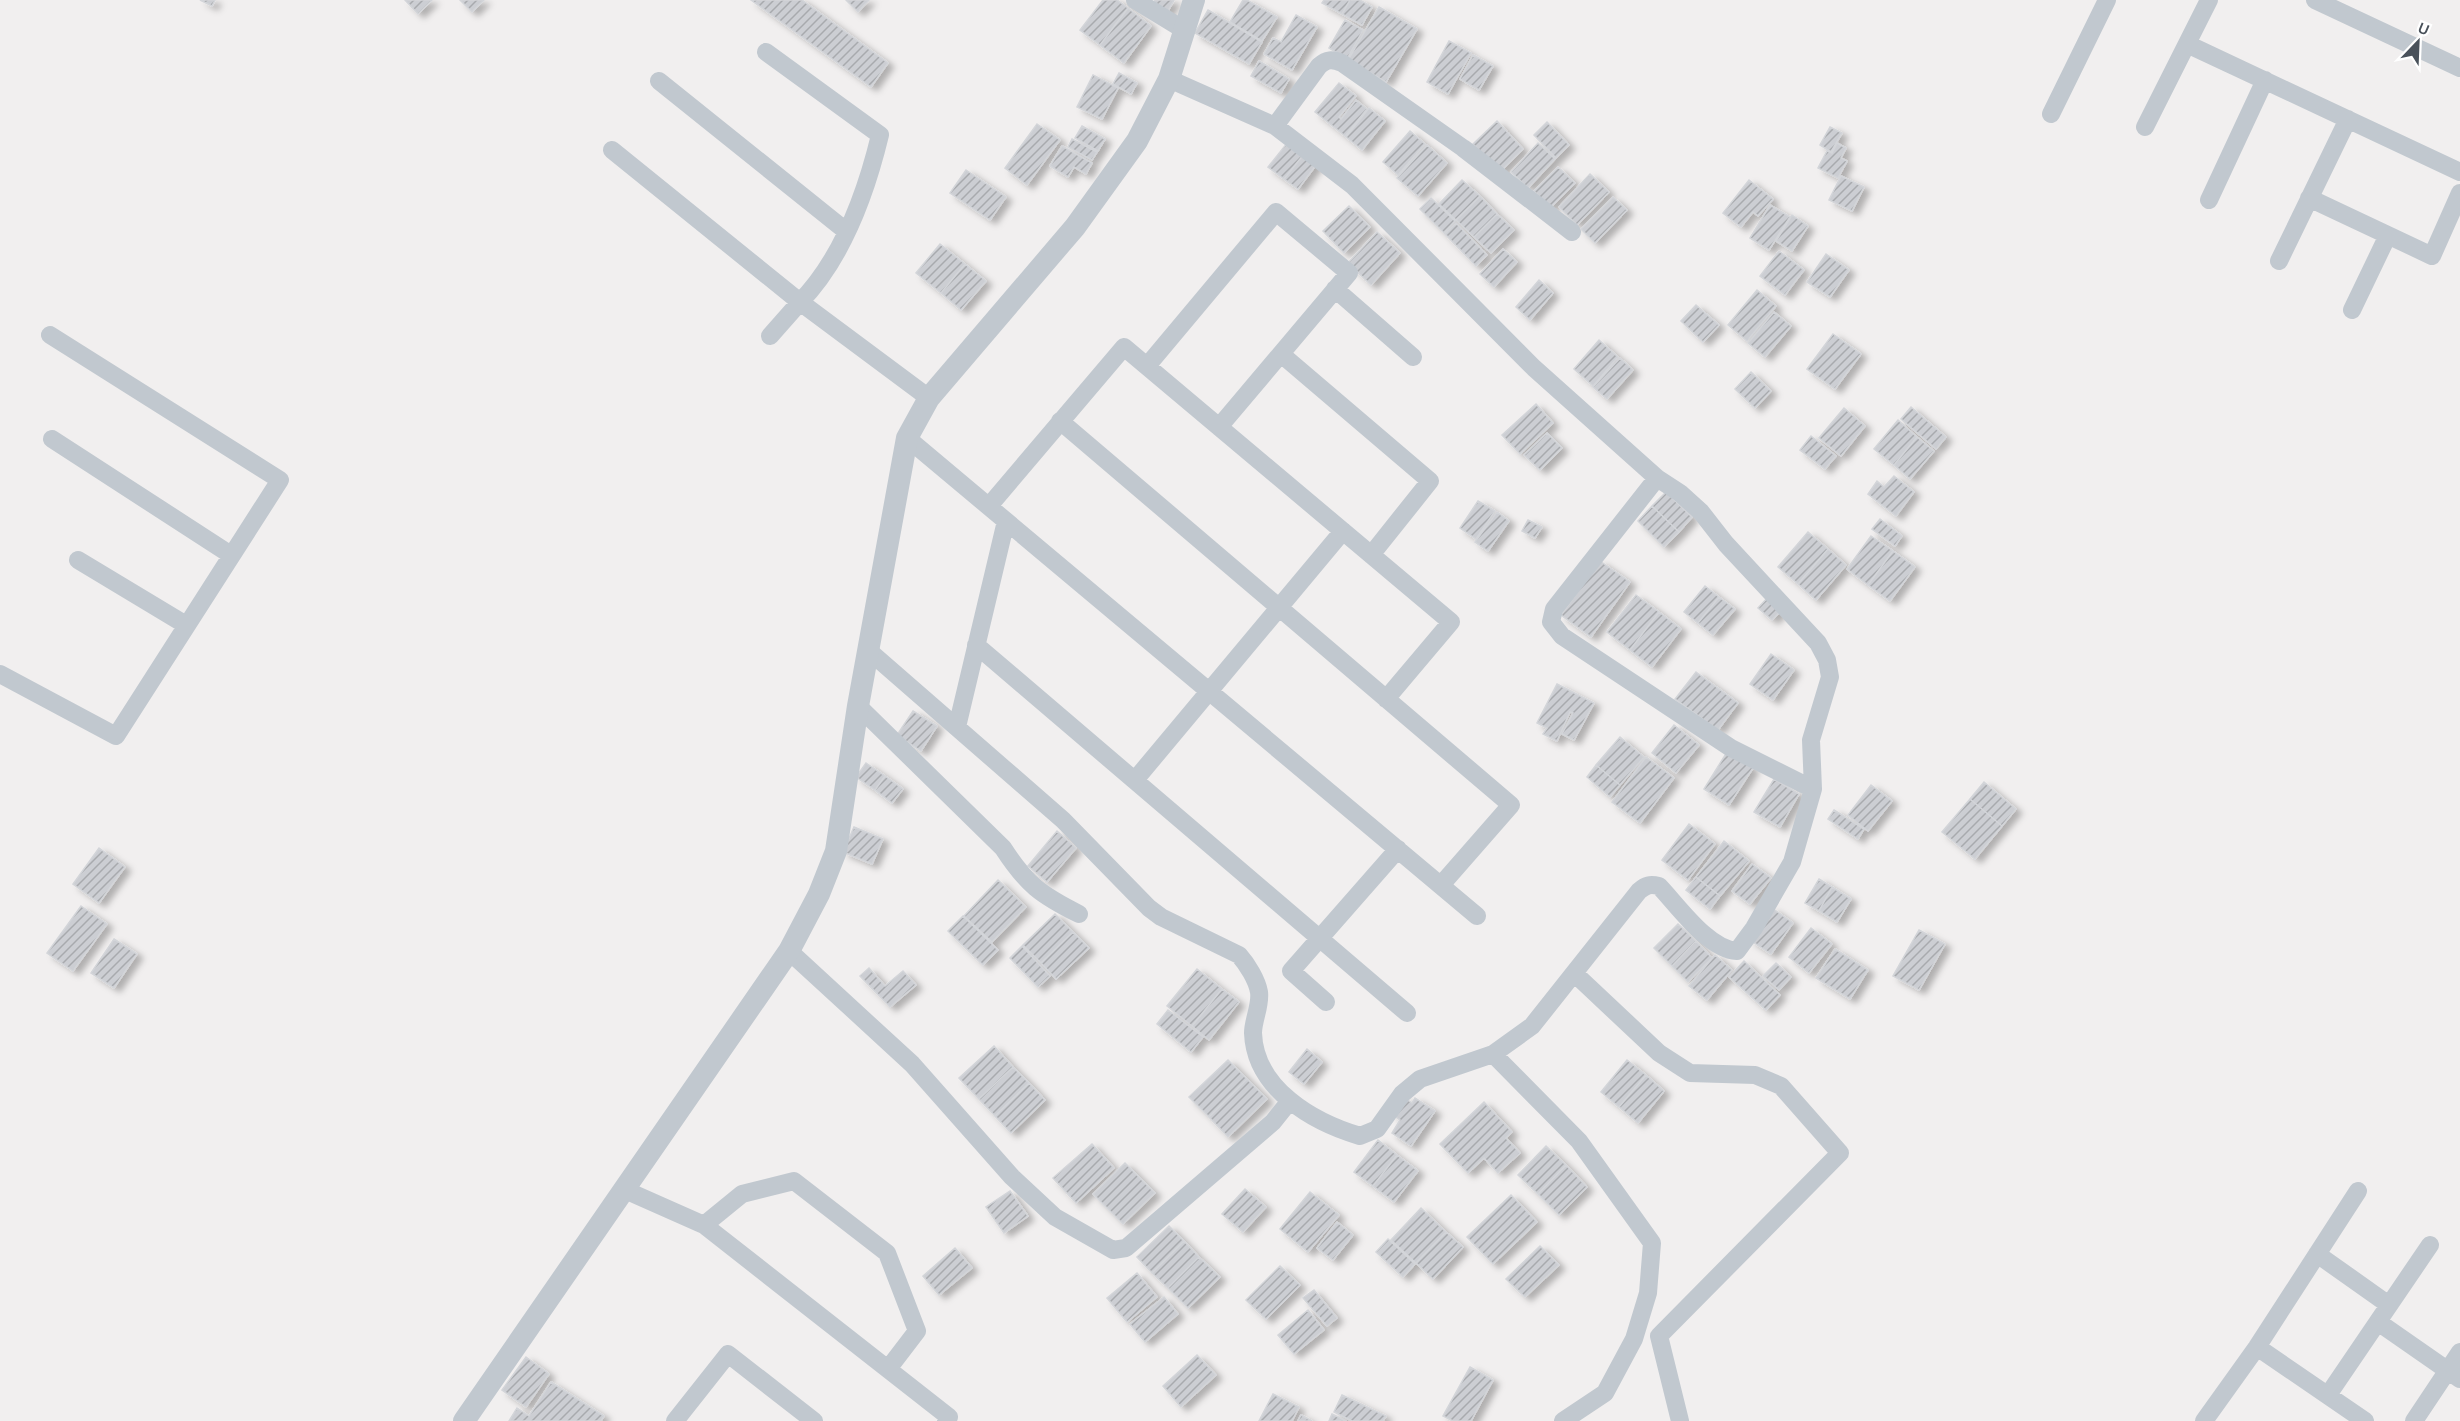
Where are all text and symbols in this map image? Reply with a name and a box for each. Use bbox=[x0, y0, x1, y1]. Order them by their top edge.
north arrow bbox=[2388, 12, 2448, 72]
text: U bbox=[2415, 18, 2432, 40]

